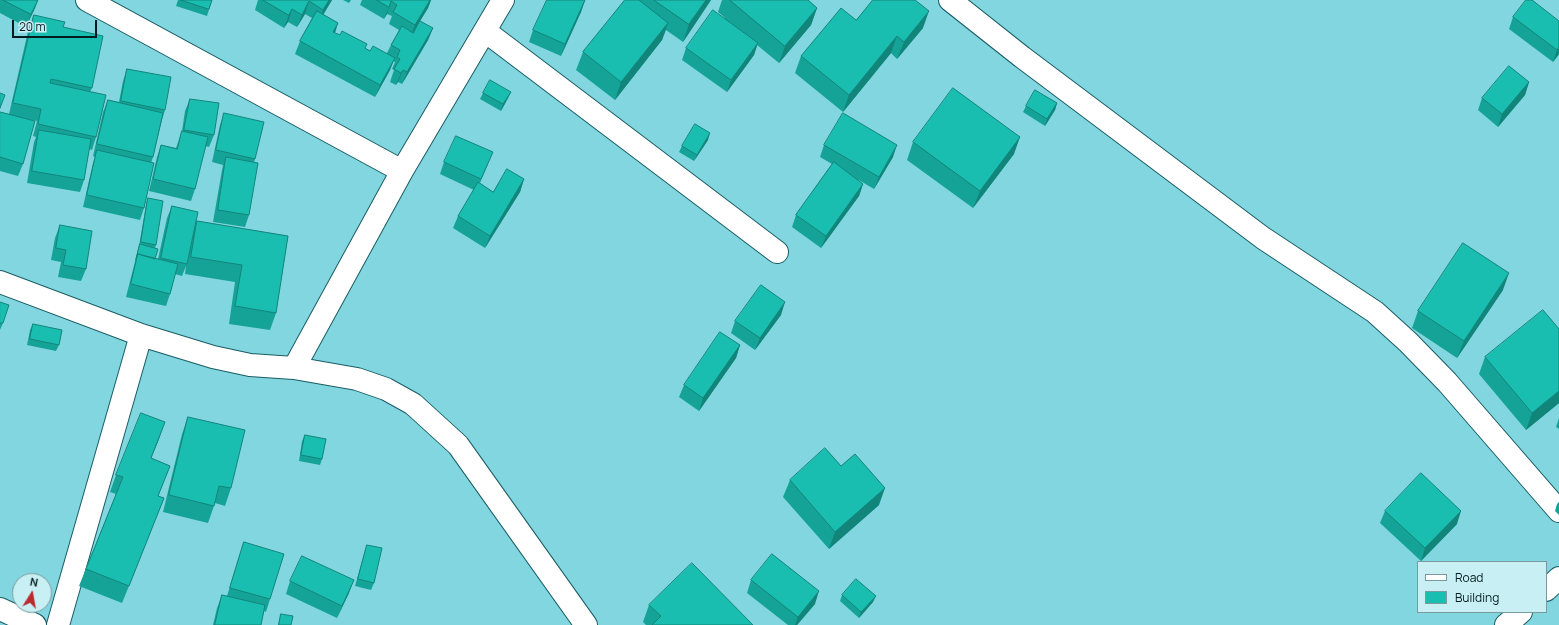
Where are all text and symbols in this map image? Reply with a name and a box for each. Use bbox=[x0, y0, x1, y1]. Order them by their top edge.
scale bar bbox=[14, 12, 99, 38]
text: 20 m bbox=[19, 18, 46, 35]
legend bbox=[1417, 561, 1547, 613]
text: Road bbox=[1455, 569, 1483, 586]
north arrow bbox=[12, 573, 52, 613]
text: N bbox=[29, 574, 40, 590]
text: Building bbox=[1455, 589, 1499, 606]

